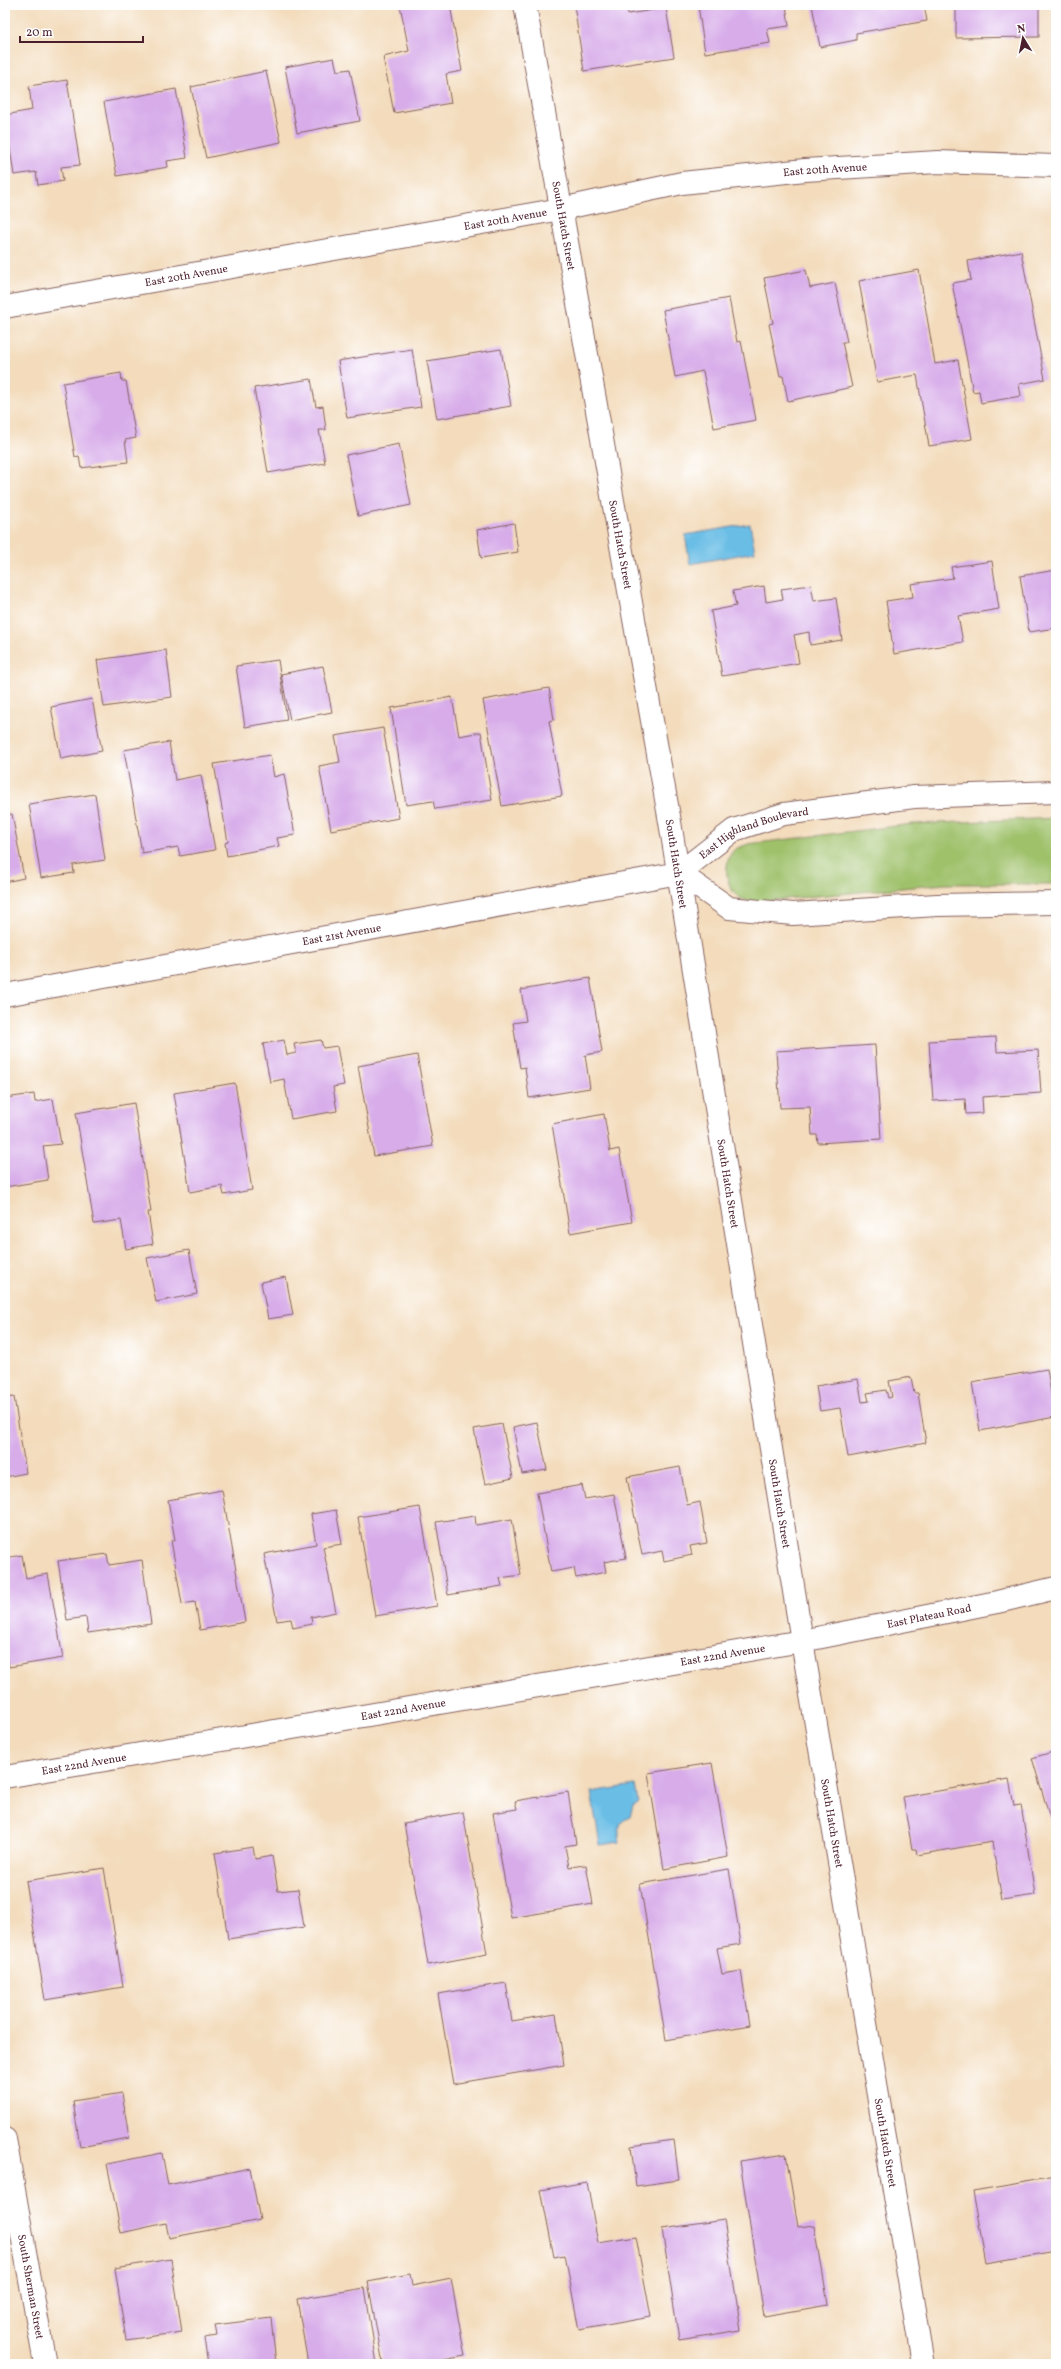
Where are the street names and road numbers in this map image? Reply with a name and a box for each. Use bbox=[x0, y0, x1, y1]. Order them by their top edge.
street label: East 20th Avenue bbox=[782, 160, 867, 181]
street label: South Hatch Street bbox=[547, 180, 578, 272]
street label: East 20th Avenue bbox=[463, 206, 548, 235]
street label: East 20th Avenue bbox=[144, 262, 229, 291]
street label: South Hatch Street bbox=[604, 499, 635, 591]
street label: East Highland Boulevard bbox=[697, 805, 810, 863]
street label: South Hatch Street bbox=[661, 818, 690, 910]
street label: East 21st Avenue bbox=[301, 921, 382, 950]
street label: South Hatch Street bbox=[712, 1138, 741, 1230]
street label: South Hatch Street bbox=[764, 1458, 793, 1550]
street label: East Plateau Road bbox=[886, 1601, 973, 1633]
street label: East 22nd Avenue bbox=[679, 1641, 766, 1671]
street label: East 22nd Avenue bbox=[360, 1696, 447, 1725]
street label: East 22nd Avenue bbox=[41, 1750, 128, 1780]
street label: South Hatch Street bbox=[816, 1778, 846, 1869]
street label: South Hatch Street bbox=[870, 2097, 899, 2189]
street label: South Sherman Street bbox=[13, 2233, 46, 2341]

